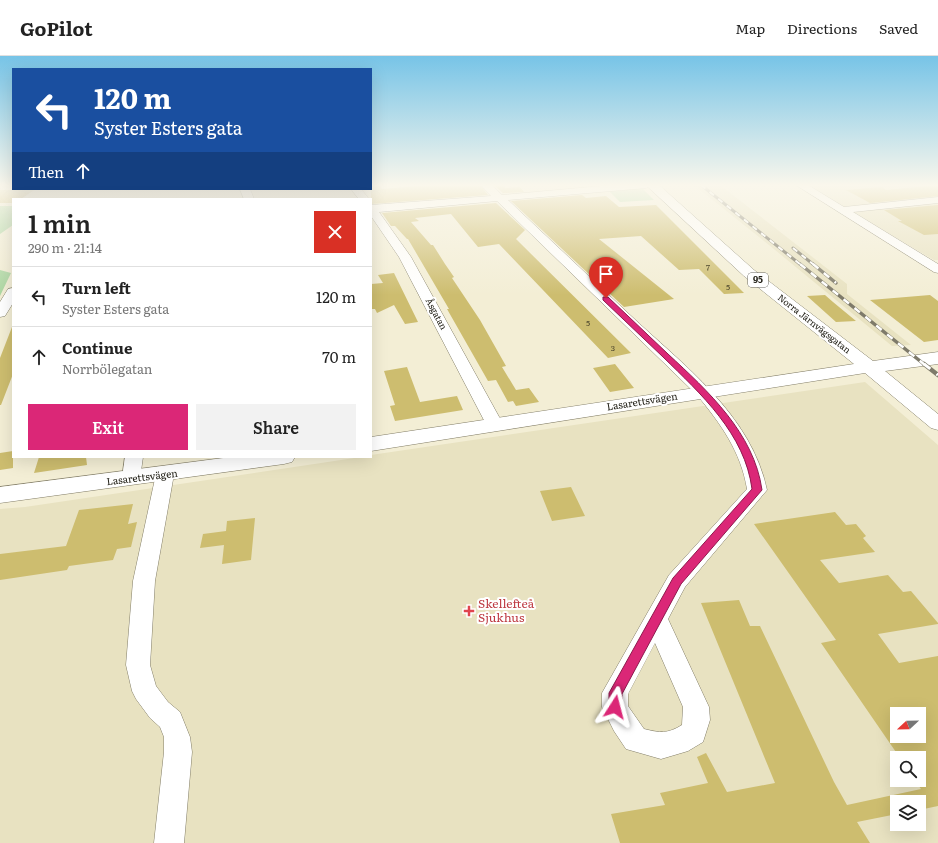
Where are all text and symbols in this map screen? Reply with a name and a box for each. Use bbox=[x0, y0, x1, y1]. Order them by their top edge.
text: GoPilot bbox=[20, 14, 93, 42]
text: Map bbox=[735, 18, 765, 38]
text: Directions bbox=[787, 18, 857, 38]
text: Saved bbox=[879, 18, 918, 38]
text: 120 m bbox=[94, 76, 171, 118]
icon: left bbox=[28, 84, 80, 136]
text: Syster Esters gata bbox=[94, 114, 243, 141]
text: Then bbox=[28, 160, 64, 183]
icon: ahead bbox=[72, 160, 94, 182]
text: 1 min bbox=[28, 205, 91, 240]
button: close bbox=[314, 211, 356, 253]
text: 290 m · 21:14 bbox=[28, 238, 102, 257]
pin bbox=[589, 257, 623, 298]
house number: 7 bbox=[706, 261, 710, 272]
icon: arrive bbox=[595, 263, 617, 285]
road number: 95 bbox=[748, 273, 768, 287]
text: Turn left bbox=[62, 276, 131, 299]
house number: 5 bbox=[726, 281, 730, 292]
text: 120 m bbox=[316, 285, 356, 308]
icon: left bbox=[28, 286, 50, 308]
street label: Norra Järnvägsgatan bbox=[775, 290, 854, 356]
street label: Åsgatan bbox=[423, 295, 451, 332]
text: Syster Esters gata bbox=[62, 299, 169, 318]
house number: 5 bbox=[586, 317, 590, 328]
text: Continue bbox=[62, 336, 132, 359]
house number: 3 bbox=[611, 342, 615, 353]
text: 70 m bbox=[322, 345, 356, 368]
icon: ahead bbox=[28, 346, 50, 368]
text: Norrbölegatan bbox=[62, 359, 152, 378]
street label: Lasarettsvägen bbox=[605, 387, 679, 414]
button: Exit bbox=[28, 404, 188, 450]
button: Share bbox=[196, 404, 356, 450]
street label: Lasarettsvägen bbox=[105, 465, 179, 488]
place label: Skellefteå Sjukhus bbox=[478, 594, 535, 626]
marker: Skellefteå Sjukhus bbox=[463, 605, 475, 617]
position arrow bbox=[594, 686, 636, 728]
north arrow bbox=[890, 707, 926, 743]
map controls bbox=[890, 707, 926, 831]
button: search bbox=[890, 751, 926, 787]
button: layers bbox=[890, 795, 926, 831]

